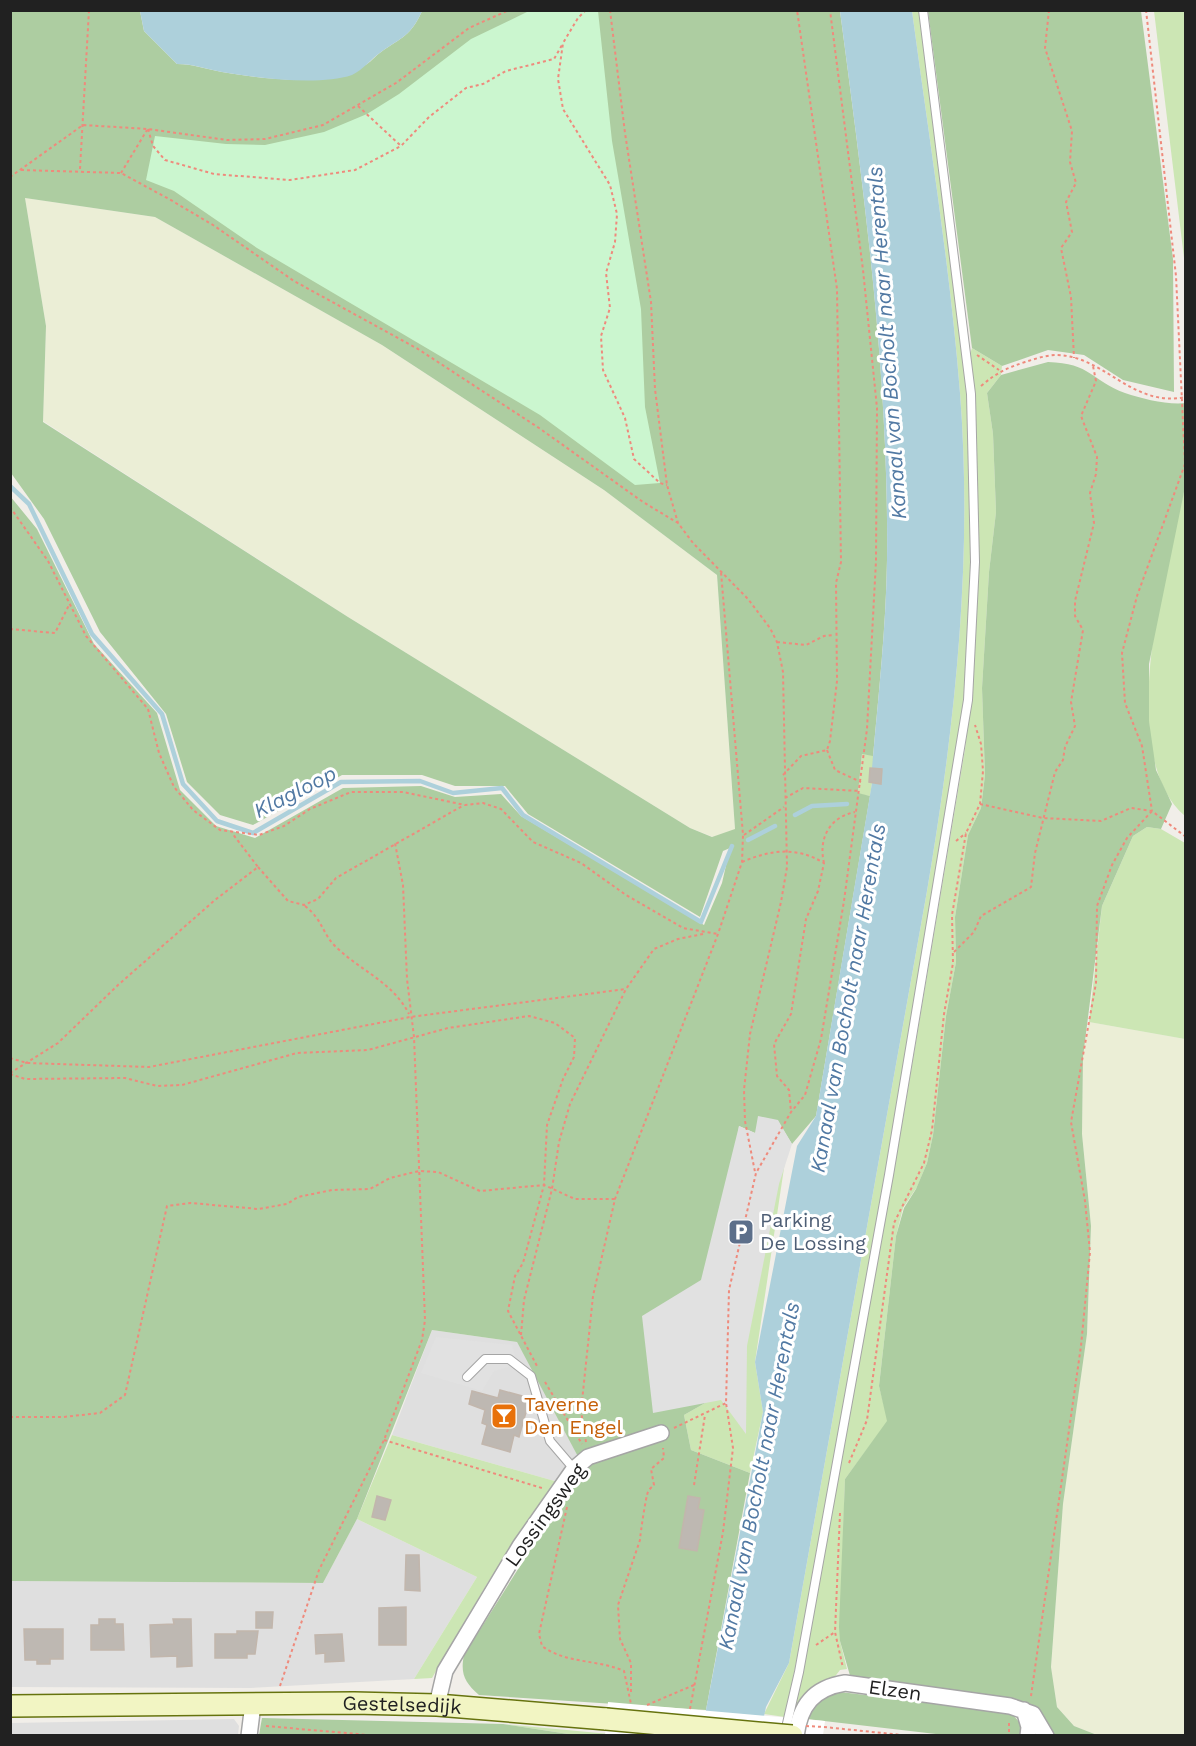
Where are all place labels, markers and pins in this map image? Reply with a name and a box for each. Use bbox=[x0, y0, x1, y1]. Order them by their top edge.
place label: Parking De Lossing bbox=[760, 1208, 866, 1255]
parking icon: Parking De Lossing bbox=[726, 1217, 756, 1247]
place label: Taverne Den Engel bbox=[524, 1392, 623, 1439]
bar icon: Taverne Den Engel bbox=[489, 1401, 519, 1431]

